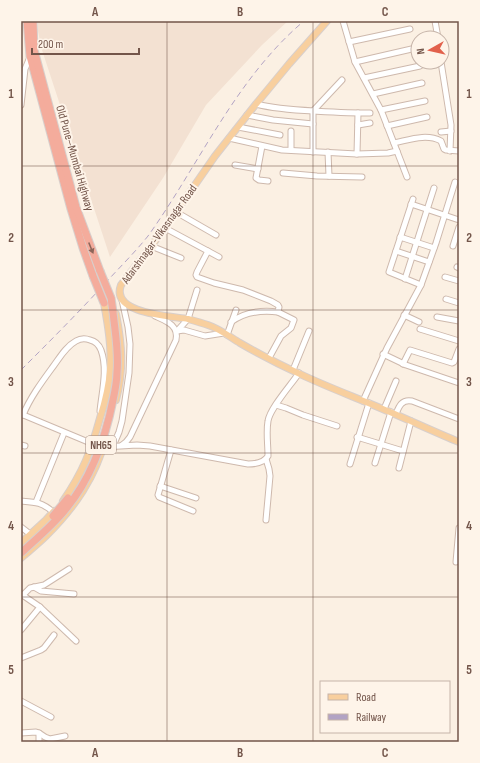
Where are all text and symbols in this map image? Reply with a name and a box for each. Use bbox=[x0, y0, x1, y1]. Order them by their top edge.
text: A bbox=[91, 4, 99, 20]
text: B bbox=[237, 4, 243, 20]
text: C bbox=[382, 4, 389, 20]
scale bar bbox=[32, 30, 139, 56]
north arrow bbox=[410, 30, 450, 70]
text: 200 m bbox=[38, 37, 64, 52]
text: N bbox=[414, 47, 427, 55]
text: 1 bbox=[8, 86, 14, 102]
text: 1 bbox=[466, 86, 472, 102]
street label: Old Pune–Mumbai Highway bbox=[52, 104, 97, 213]
street label: Adarshnagar-Vikasnagar Road bbox=[118, 182, 201, 288]
text: 2 bbox=[8, 230, 14, 246]
text: 2 bbox=[466, 230, 472, 246]
one-way arrow bbox=[89, 242, 95, 254]
text: 3 bbox=[8, 374, 14, 390]
text: 3 bbox=[466, 374, 472, 390]
road number: NH65 bbox=[86, 436, 116, 454]
text: 4 bbox=[8, 518, 14, 534]
text: 4 bbox=[466, 518, 472, 534]
text: 5 bbox=[8, 662, 14, 678]
text: 5 bbox=[466, 662, 472, 678]
legend bbox=[320, 681, 450, 733]
text: Road bbox=[356, 690, 376, 705]
text: Railway bbox=[356, 710, 387, 725]
text: A bbox=[91, 745, 99, 761]
text: B bbox=[237, 745, 243, 761]
text: C bbox=[382, 745, 389, 761]

